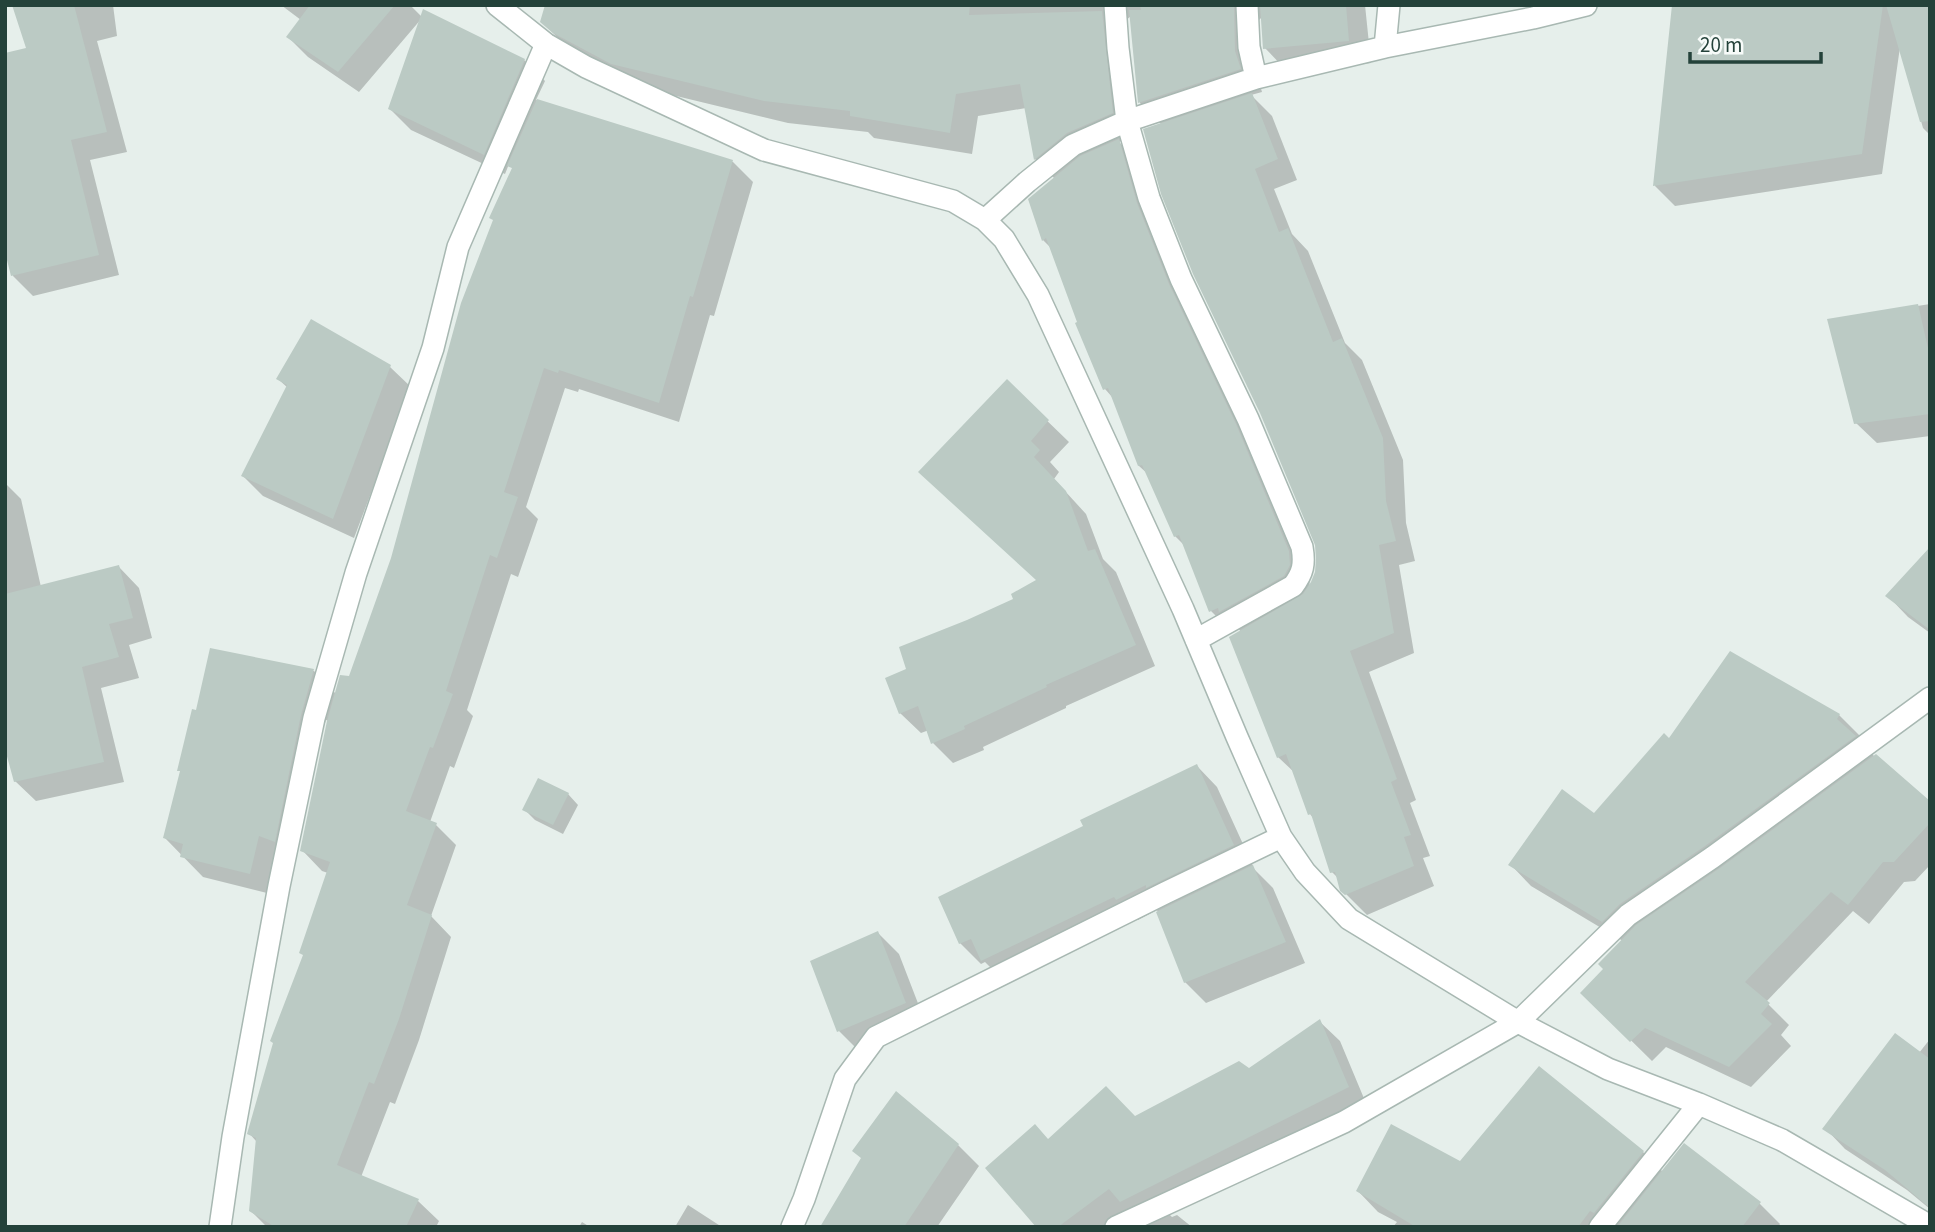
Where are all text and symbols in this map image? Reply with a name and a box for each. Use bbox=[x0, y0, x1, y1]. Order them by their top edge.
scale bar bbox=[1690, 21, 1821, 65]
text: 20 m bbox=[1700, 30, 1742, 60]

